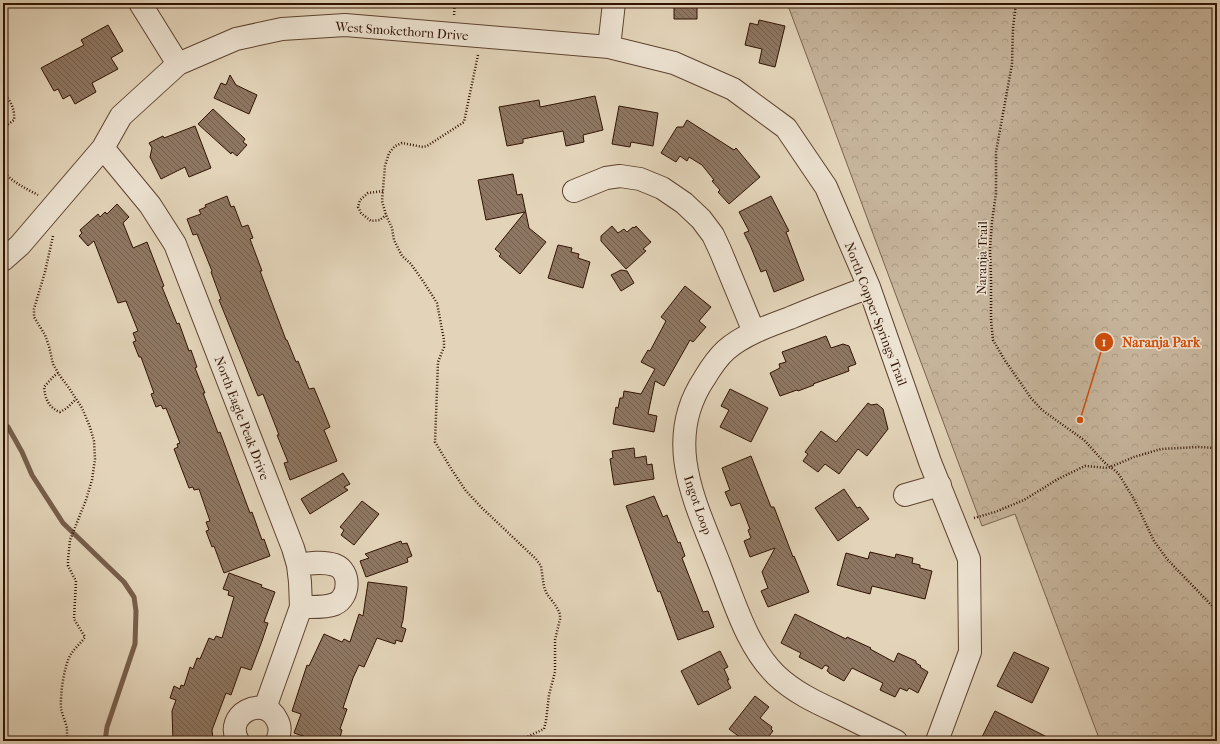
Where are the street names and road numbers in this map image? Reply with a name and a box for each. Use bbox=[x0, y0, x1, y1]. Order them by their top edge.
street label: West Smokethorn Drive bbox=[334, 19, 470, 43]
street label: Naranja Trail bbox=[974, 221, 990, 295]
street label: North Copper Springs Trail bbox=[842, 240, 910, 388]
street label: North Eagle Peak Drive bbox=[211, 354, 273, 483]
street label: Ingot Loop bbox=[681, 473, 715, 537]

